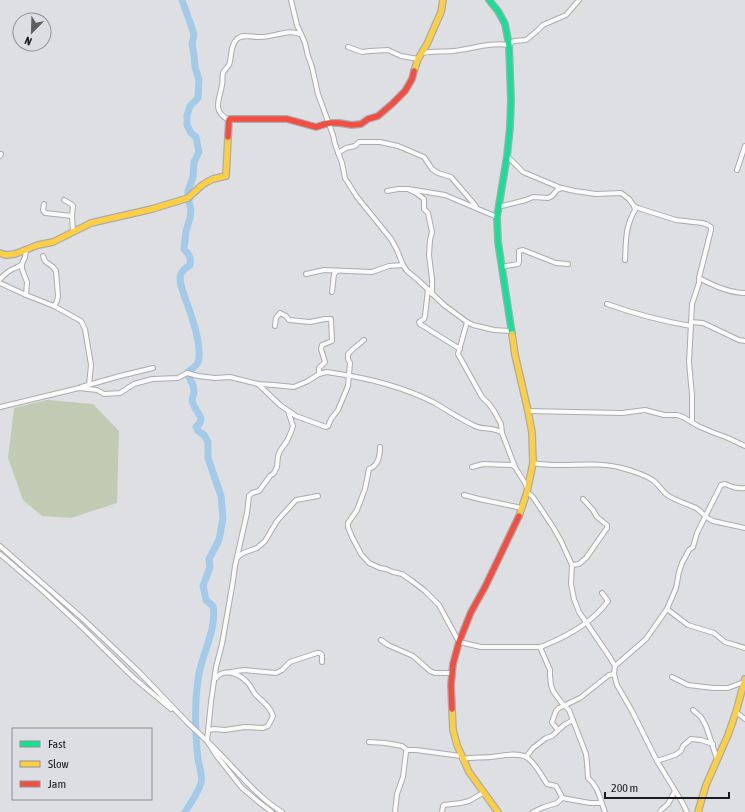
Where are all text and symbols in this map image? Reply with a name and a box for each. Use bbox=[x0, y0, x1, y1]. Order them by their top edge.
north arrow bbox=[12, 12, 52, 52]
text: N bbox=[23, 34, 33, 48]
legend bbox=[12, 728, 152, 800]
text: Fast bbox=[48, 737, 66, 751]
text: Slow bbox=[48, 757, 69, 771]
scale bar bbox=[605, 774, 729, 800]
text: Jam bbox=[48, 777, 66, 791]
text: 200 m bbox=[611, 781, 638, 795]

